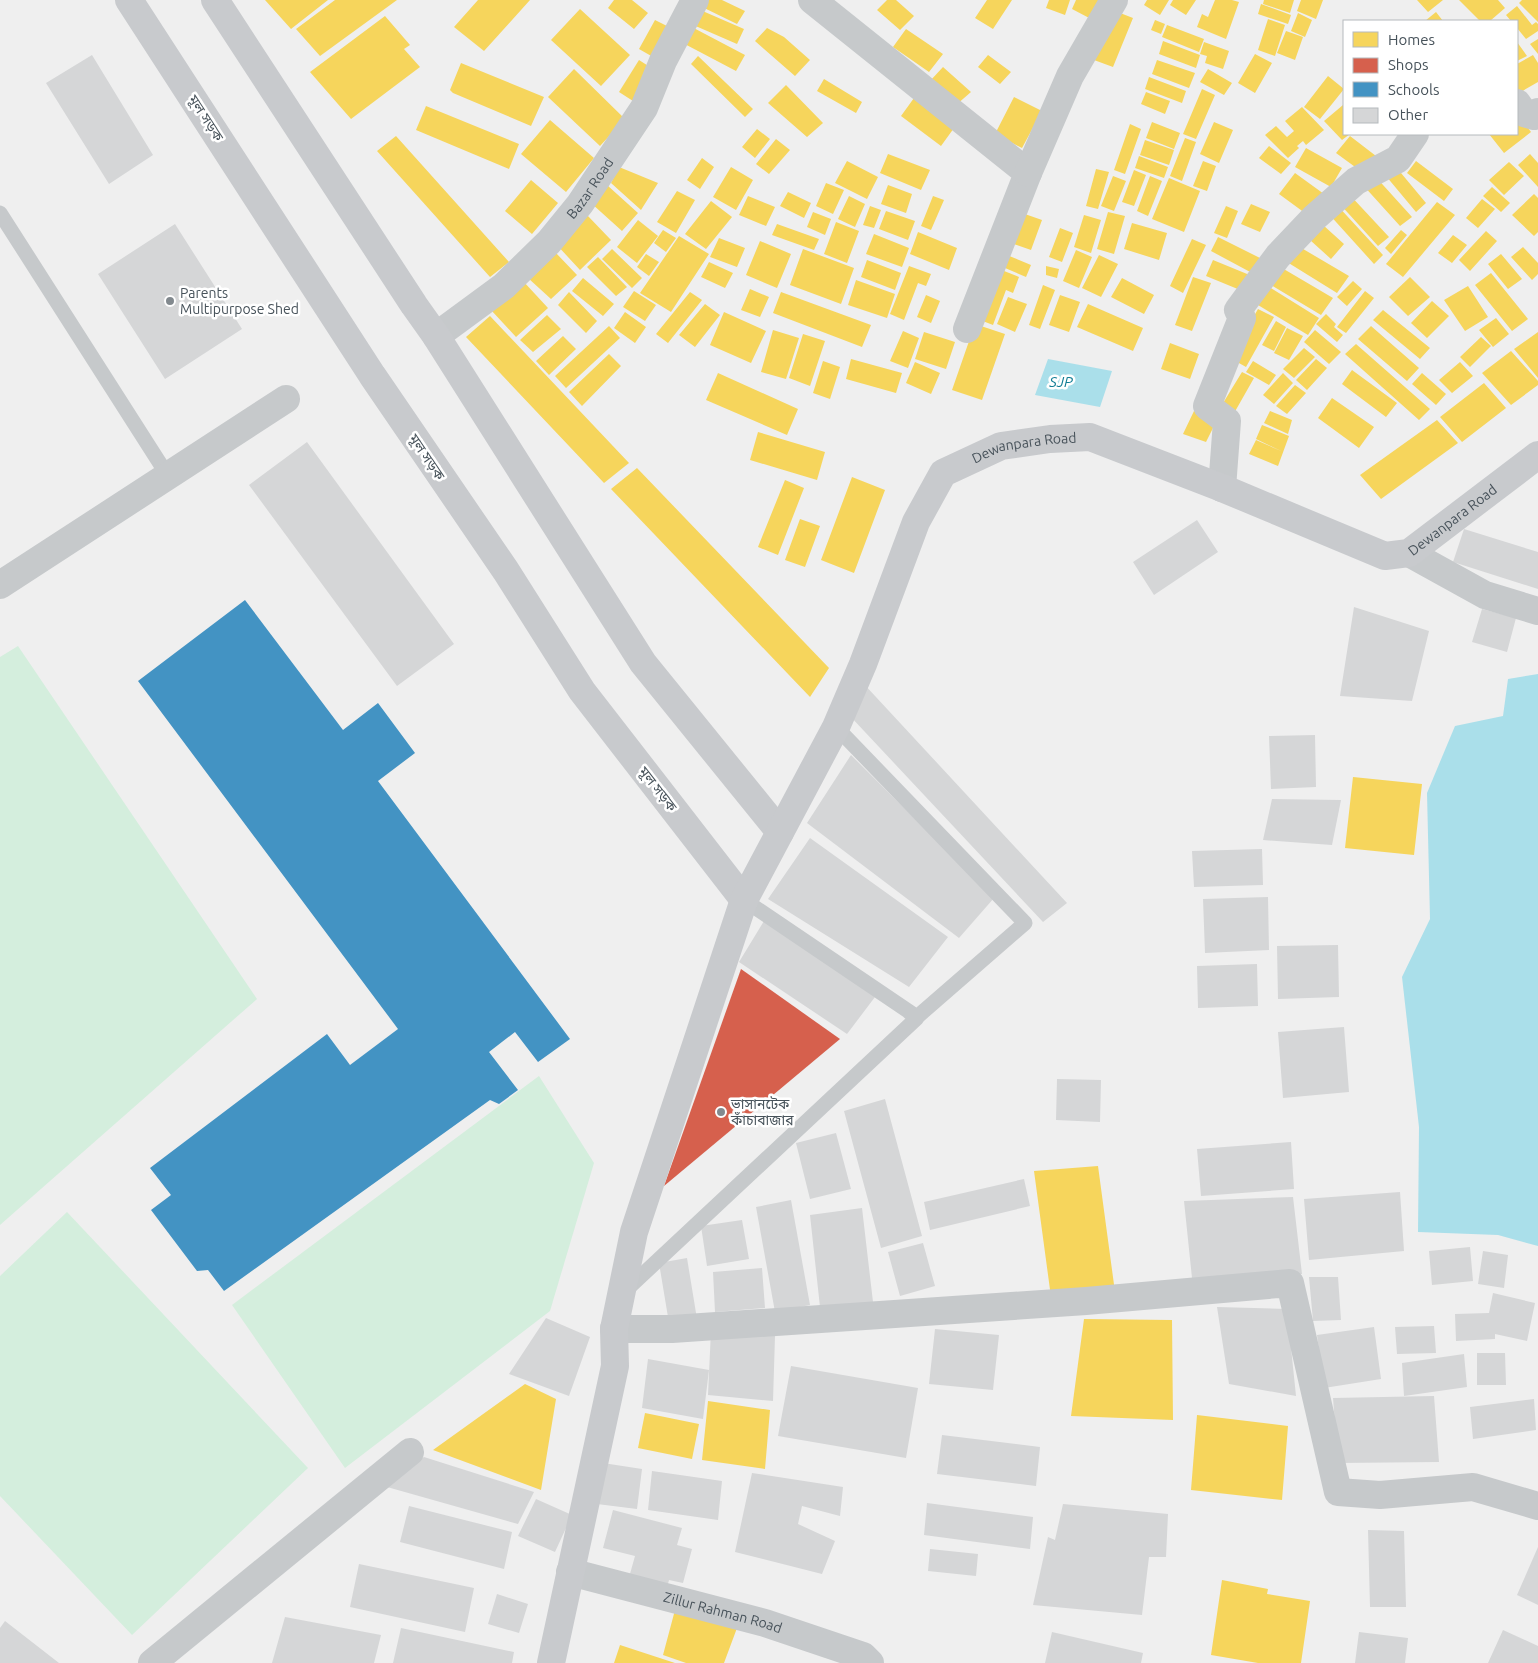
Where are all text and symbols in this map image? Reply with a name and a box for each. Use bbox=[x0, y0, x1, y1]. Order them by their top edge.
legend bbox=[1343, 20, 1518, 135]
text: Homes bbox=[1388, 31, 1435, 48]
text: Shops bbox=[1388, 56, 1429, 73]
text: Schools bbox=[1388, 81, 1439, 98]
street label: মূল সড়ক bbox=[184, 91, 227, 145]
text: Other bbox=[1388, 106, 1428, 123]
street label: Bazar Road bbox=[563, 155, 617, 222]
place label: Parents Multipurpose Shed bbox=[180, 285, 299, 317]
marker: Parents Multipurpose Shed bbox=[164, 295, 176, 307]
water label: SJP bbox=[1048, 373, 1073, 390]
street label: মূল সড়ক bbox=[404, 430, 449, 484]
street label: Dewanpara Road bbox=[969, 430, 1077, 466]
street label: Dewanpara Road bbox=[1405, 481, 1500, 559]
street label: মূল সড়ক bbox=[634, 763, 681, 816]
place label: ভাসানটেক কাঁচাবাজার bbox=[730, 1096, 794, 1128]
marker: ভাসানটেক কাঁচাবাজার bbox=[715, 1106, 727, 1118]
street label: Zillur Rahman Road bbox=[662, 1589, 784, 1636]

